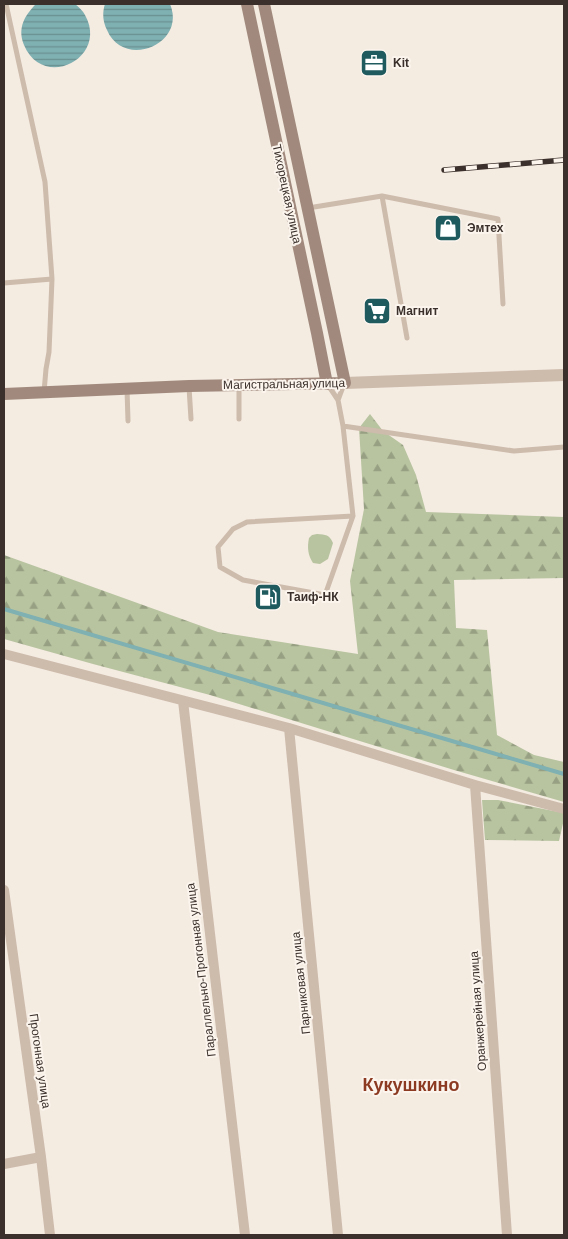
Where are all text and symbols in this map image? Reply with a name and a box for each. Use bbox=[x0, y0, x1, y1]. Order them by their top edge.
office icon: Kit bbox=[359, 48, 389, 78]
place label: Kit bbox=[393, 56, 409, 70]
street label: Тихорецкая улица bbox=[270, 143, 304, 245]
shop icon: Эмтех bbox=[433, 213, 463, 243]
place label: Эмтех bbox=[467, 221, 504, 235]
supermarket icon: Магнит bbox=[362, 296, 392, 326]
place label: Магнит bbox=[396, 304, 438, 318]
street label: Магистральная улица bbox=[223, 376, 345, 392]
fuel station icon: Таиф-НК bbox=[253, 582, 283, 612]
place label: Таиф-НК bbox=[287, 590, 339, 604]
street label: Параллельно-Прогонная улица bbox=[183, 882, 219, 1058]
street label: Парниковая улица bbox=[289, 931, 313, 1035]
street label: Оранжерейная улица bbox=[467, 950, 489, 1071]
street label: Прогонная улица bbox=[26, 1013, 54, 1110]
district label: Кукушкино bbox=[363, 1075, 459, 1095]

